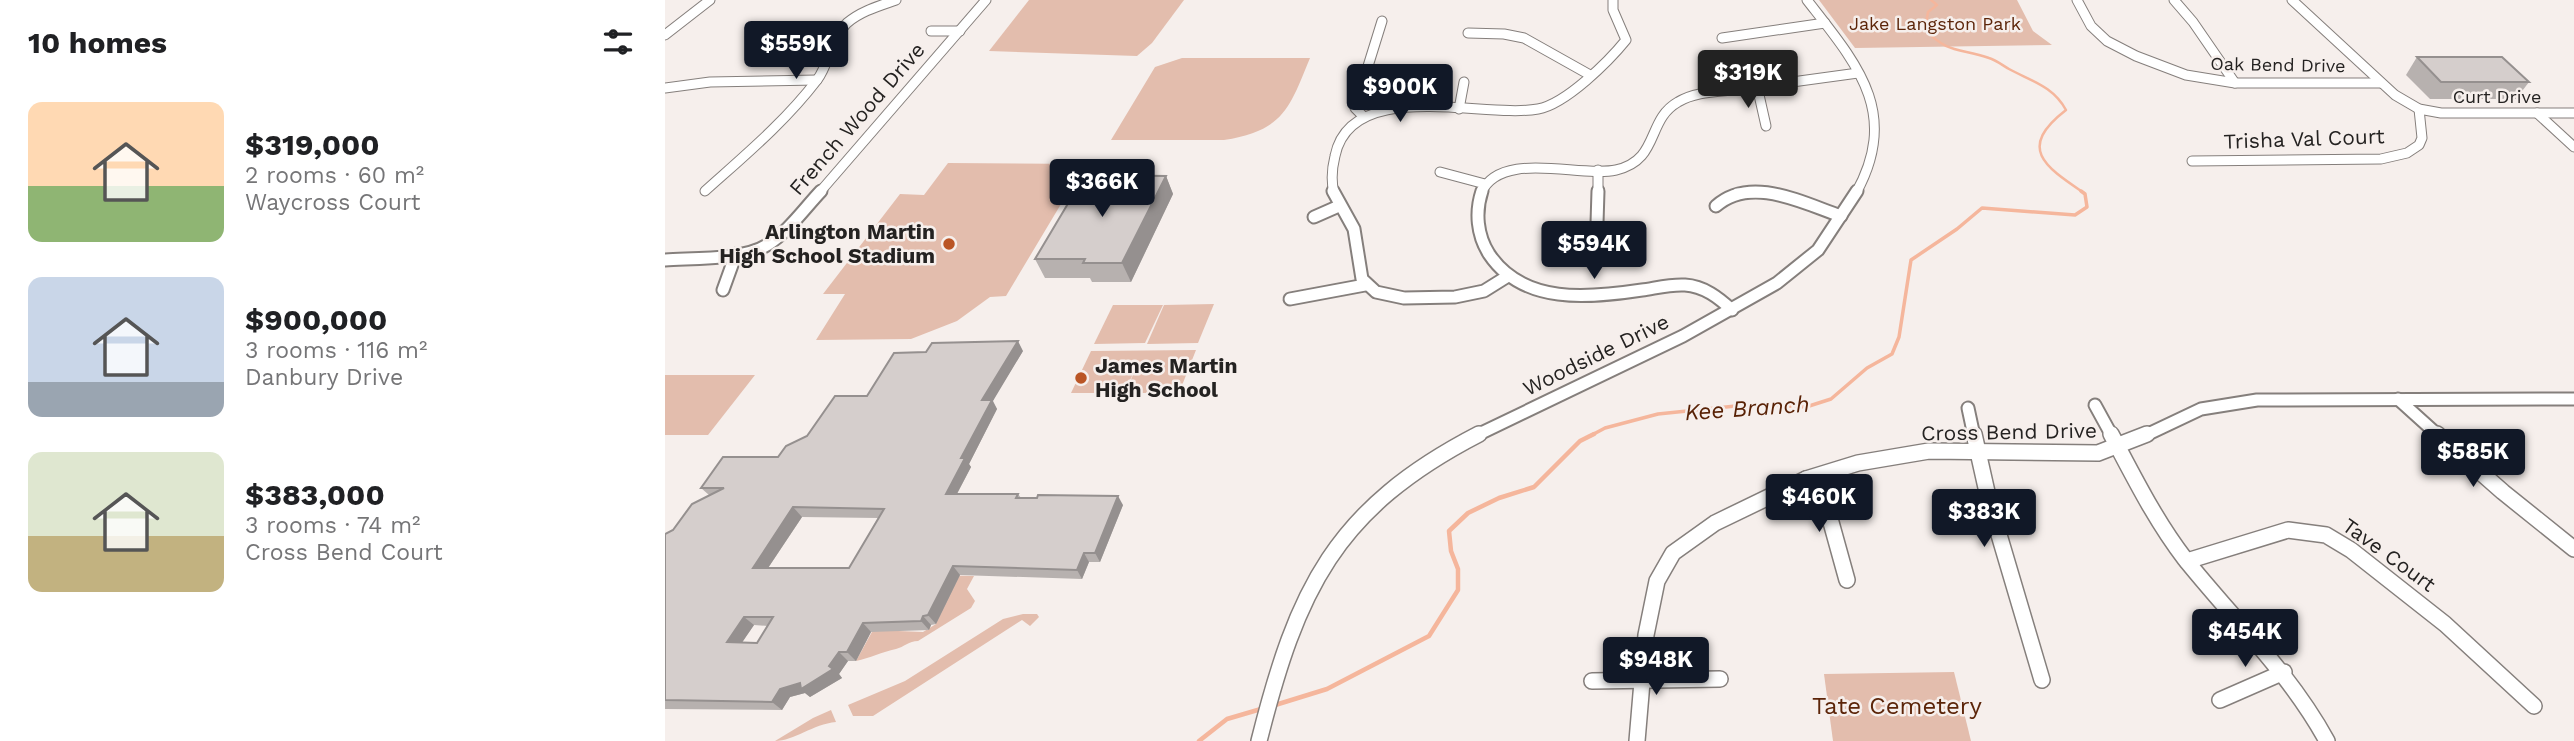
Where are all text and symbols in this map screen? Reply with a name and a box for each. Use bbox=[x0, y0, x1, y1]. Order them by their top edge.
park label: Jake Langston Park bbox=[1849, 13, 2021, 34]
pin: $559K bbox=[747, 22, 845, 81]
icon: filters bbox=[599, 23, 637, 61]
text: 10 homes bbox=[28, 25, 167, 60]
text: $559K bbox=[760, 30, 832, 57]
street label: French Wood Drive bbox=[784, 37, 930, 200]
pin: $319K bbox=[1699, 50, 1797, 110]
street label: Oak Bend Drive bbox=[2210, 53, 2346, 76]
text: $319K bbox=[1714, 59, 1782, 86]
pin: $900K bbox=[1351, 64, 1449, 124]
text: $900K bbox=[1363, 73, 1437, 100]
street label: Curt Drive bbox=[2453, 86, 2541, 107]
street label: Trisha Val Court bbox=[2223, 123, 2385, 154]
text: $319,000 bbox=[245, 127, 380, 162]
icon: home bbox=[84, 130, 168, 214]
pin: $366K bbox=[1053, 160, 1151, 219]
text: 2 rooms · 60 m² bbox=[245, 162, 424, 189]
text: $366K bbox=[1066, 168, 1138, 195]
text: Waycross Court bbox=[245, 189, 420, 216]
place label: Arlington Martin High School Stadium bbox=[719, 219, 935, 268]
pin: $594K bbox=[1545, 222, 1643, 281]
text: $594K bbox=[1557, 230, 1631, 257]
marker: Arlington Martin High School Stadium bbox=[941, 236, 957, 252]
text: $900,000 bbox=[245, 302, 387, 337]
icon: home bbox=[84, 305, 168, 389]
street label: Woodside Drive bbox=[1519, 308, 1673, 401]
text: 3 rooms · 116 m² bbox=[245, 337, 427, 364]
place label: James Martin High School bbox=[1095, 353, 1237, 402]
text: Danbury Drive bbox=[245, 364, 403, 391]
marker: James Martin High School bbox=[1073, 370, 1089, 386]
water label: Kee Branch bbox=[1684, 391, 1810, 426]
street label: Cross Bend Drive bbox=[1921, 417, 2097, 446]
pin: $585K bbox=[2424, 430, 2522, 489]
text: $585K bbox=[2437, 438, 2509, 465]
pin: $460K bbox=[1770, 475, 1868, 534]
text: $383,000 bbox=[245, 477, 385, 512]
icon: home bbox=[84, 480, 168, 564]
text: $460K bbox=[1782, 483, 1856, 510]
pin: $383K bbox=[1935, 490, 2033, 549]
text: $383K bbox=[1948, 498, 2020, 525]
text: 3 rooms · 74 m² bbox=[245, 512, 420, 539]
street label: Tave Court bbox=[2338, 512, 2441, 597]
text: Cross Bend Court bbox=[245, 539, 443, 566]
pin: $454K bbox=[2196, 610, 2294, 669]
text: $454K bbox=[2208, 618, 2282, 645]
pin: $948K bbox=[1607, 638, 1705, 697]
text: $948K bbox=[1619, 646, 1693, 673]
park label: Tate Cemetery bbox=[1812, 692, 1983, 720]

